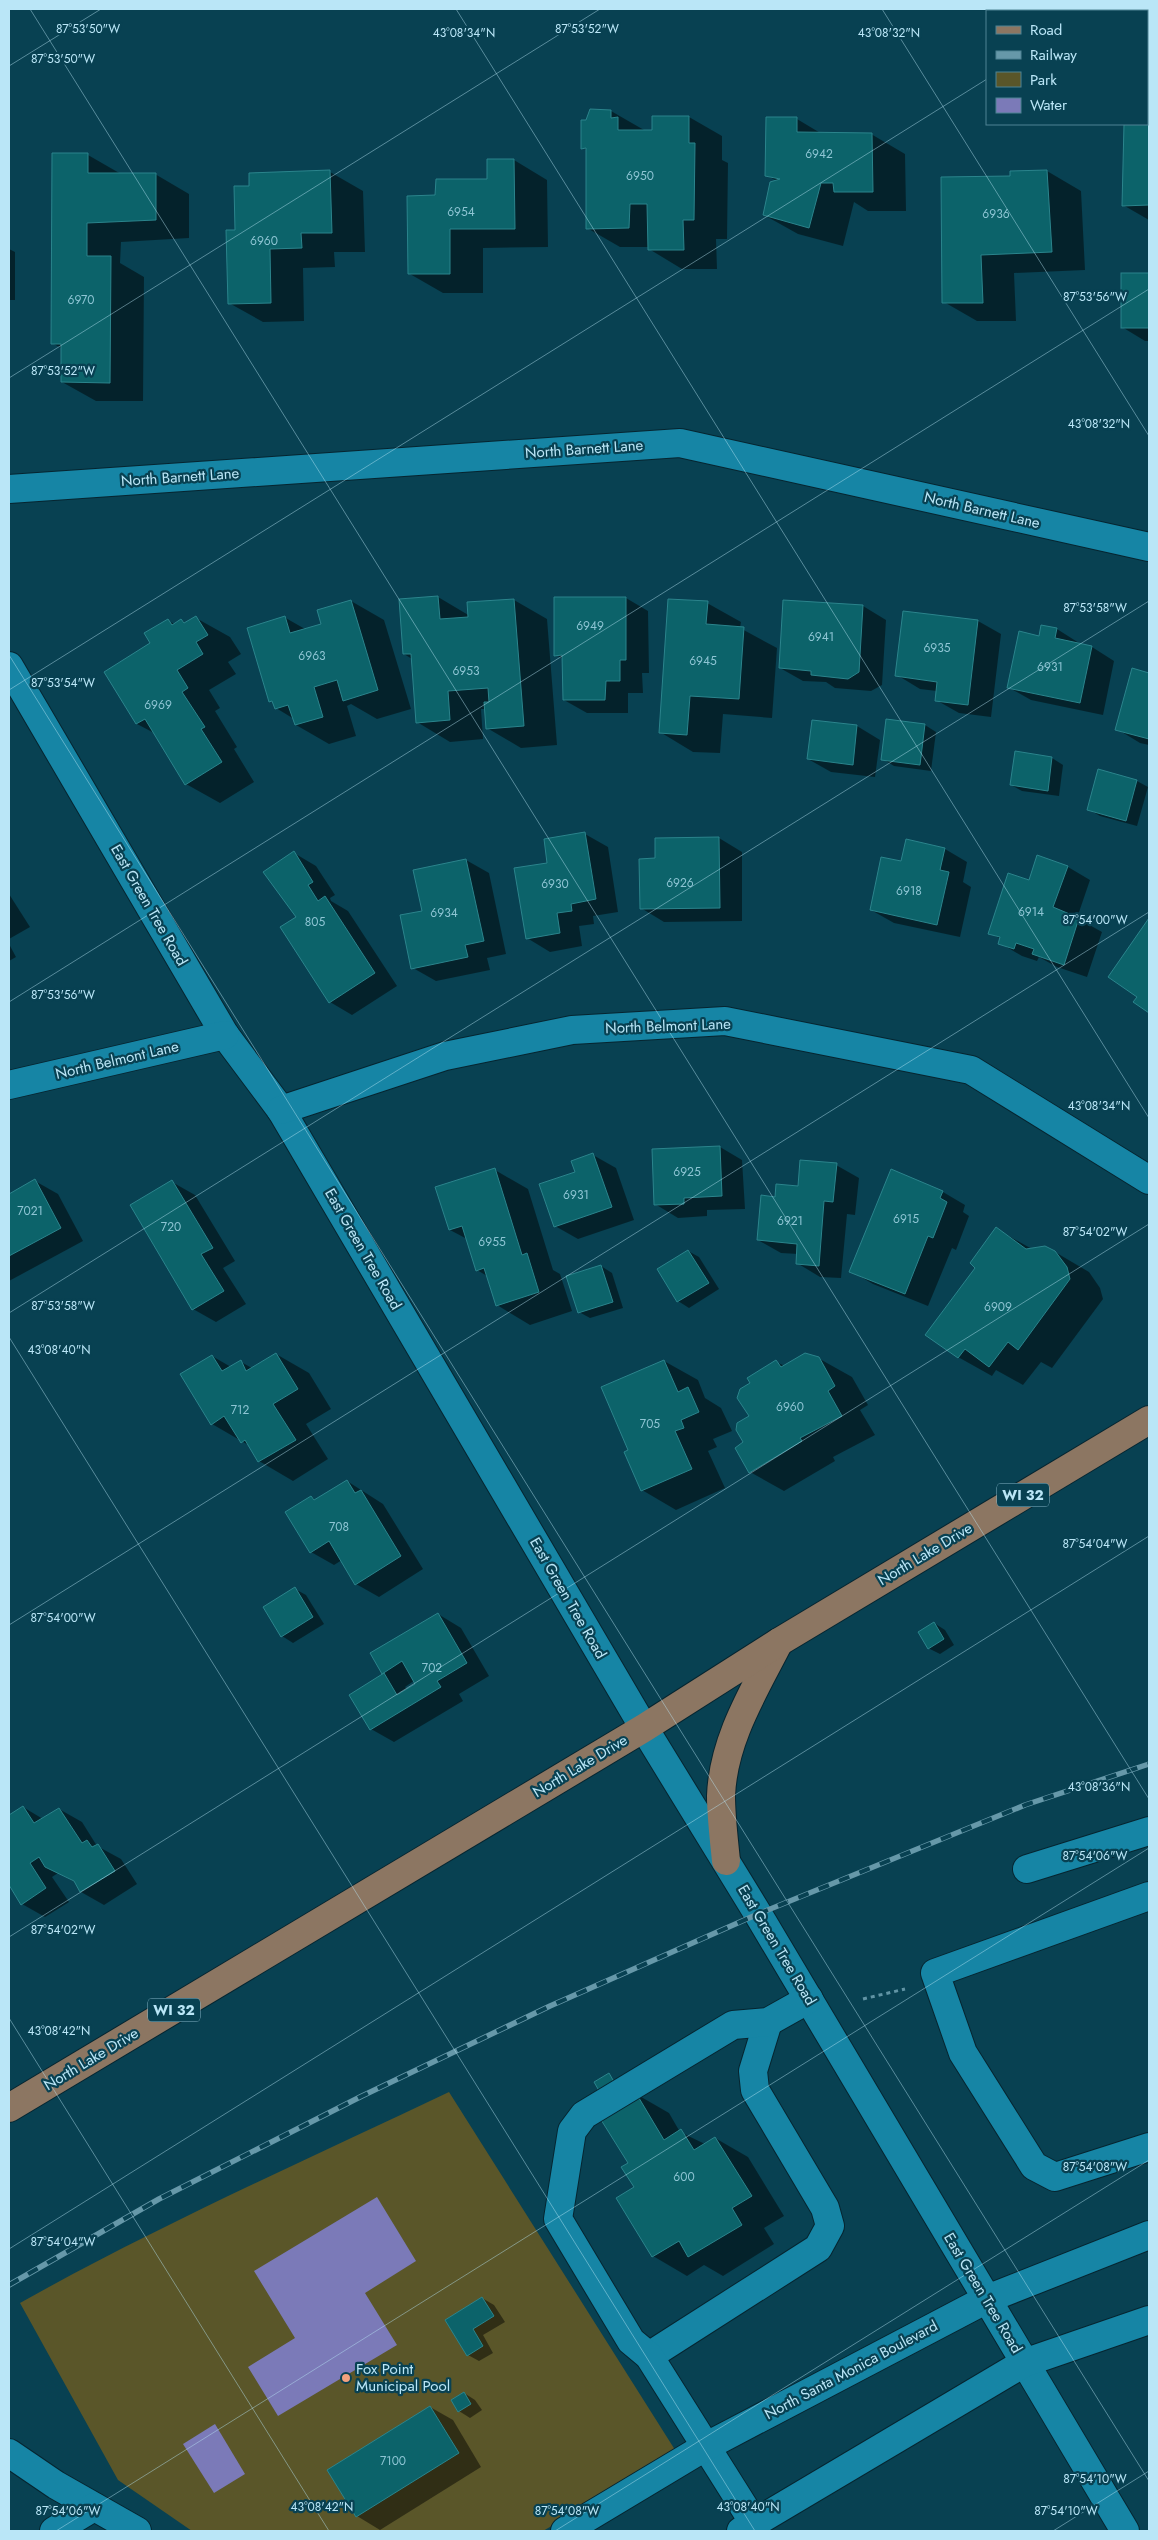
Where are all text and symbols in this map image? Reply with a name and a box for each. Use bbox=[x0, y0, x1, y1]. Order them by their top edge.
legend bbox=[986, 10, 1148, 125]
text: Road bbox=[1030, 19, 1062, 41]
text: 87°53'50"W bbox=[56, 20, 120, 38]
text: 87°53'52"W bbox=[555, 20, 619, 38]
text: 43°08'34"N bbox=[433, 24, 495, 42]
text: 43°08'32"N bbox=[858, 24, 920, 42]
text: Railway bbox=[1030, 44, 1077, 66]
text: 87°53'50"W bbox=[31, 50, 95, 68]
text: Park bbox=[1030, 69, 1057, 91]
text: Water bbox=[1030, 94, 1068, 116]
house number: 6942 bbox=[805, 145, 833, 163]
house number: 6950 bbox=[626, 167, 654, 185]
house number: 6954 bbox=[447, 203, 475, 221]
house number: 6936 bbox=[982, 205, 1010, 223]
house number: 6960 bbox=[250, 232, 278, 250]
text: 87°53'56"W bbox=[1063, 288, 1127, 306]
house number: 6970 bbox=[68, 291, 94, 309]
text: 87°53'52"W bbox=[31, 362, 95, 380]
text: 43°08'32"N bbox=[1068, 415, 1130, 433]
street label: North Barnett Lane bbox=[524, 434, 644, 464]
street label: North Barnett Lane bbox=[120, 462, 240, 492]
street label: North Barnett Lane bbox=[922, 486, 1042, 534]
text: 87°53'58"W bbox=[1063, 599, 1127, 617]
house number: 6949 bbox=[576, 617, 604, 635]
house number: 6941 bbox=[808, 628, 834, 646]
house number: 6935 bbox=[923, 639, 951, 657]
house number: 6963 bbox=[298, 647, 326, 665]
house number: 6945 bbox=[689, 652, 717, 670]
house number: 6931 bbox=[1037, 658, 1063, 676]
house number: 6953 bbox=[452, 662, 480, 680]
text: 87°53'54"W bbox=[31, 674, 95, 692]
house number: 6969 bbox=[144, 696, 172, 714]
street label: East Green Tree Road bbox=[105, 840, 193, 970]
house number: 6926 bbox=[666, 874, 694, 892]
house number: 6930 bbox=[541, 875, 569, 893]
house number: 6918 bbox=[896, 882, 922, 900]
house number: 6914 bbox=[1018, 903, 1044, 921]
house number: 6934 bbox=[430, 904, 458, 922]
text: 87°54'00"W bbox=[1062, 911, 1128, 929]
house number: 805 bbox=[305, 913, 325, 931]
text: 87°53'56"W bbox=[31, 986, 95, 1004]
street label: North Belmont Lane bbox=[605, 1013, 732, 1039]
street label: North Belmont Lane bbox=[53, 1035, 181, 1085]
text: 43°08'34"N bbox=[1068, 1097, 1130, 1115]
house number: 6925 bbox=[673, 1163, 701, 1181]
street label: East Green Tree Road bbox=[319, 1184, 407, 1314]
house number: 6931 bbox=[563, 1186, 589, 1204]
house number: 7021 bbox=[17, 1202, 43, 1220]
house number: 6915 bbox=[893, 1210, 919, 1228]
house number: 6921 bbox=[777, 1212, 803, 1230]
house number: 720 bbox=[161, 1218, 181, 1236]
text: 87°54'02"W bbox=[1063, 1223, 1127, 1241]
house number: 6955 bbox=[478, 1233, 506, 1251]
text: 87°53'58"W bbox=[31, 1297, 95, 1315]
house number: 6909 bbox=[984, 1298, 1012, 1316]
text: 43°08'40"N bbox=[27, 1341, 91, 1359]
house number: 6960 bbox=[776, 1398, 804, 1416]
house number: 712 bbox=[231, 1401, 249, 1419]
house number: 705 bbox=[640, 1415, 660, 1433]
road number: WI 32 bbox=[997, 1484, 1049, 1506]
street label: North Lake Drive bbox=[874, 1517, 977, 1591]
house number: 708 bbox=[329, 1518, 349, 1536]
street label: East Green Tree Road bbox=[524, 1533, 612, 1663]
text: 87°54'04"W bbox=[1063, 1535, 1128, 1553]
text: 87°54'00"W bbox=[30, 1609, 96, 1627]
house number: 702 bbox=[422, 1659, 442, 1677]
street label: North Lake Drive bbox=[529, 1729, 632, 1803]
text: 43°08'36"N bbox=[1068, 1778, 1130, 1796]
text: 87°54'06"W bbox=[1063, 1847, 1128, 1865]
street label: East Green Tree Road bbox=[732, 1881, 822, 2009]
text: 87°54'02"W bbox=[31, 1921, 95, 1939]
road number: WI 32 bbox=[148, 1998, 200, 2022]
text: 43°08'42"N bbox=[28, 2022, 90, 2040]
street label: North Lake Drive bbox=[40, 2022, 143, 2096]
text: 87°54'08"W bbox=[1063, 2158, 1127, 2176]
house number: 600 bbox=[673, 2168, 695, 2186]
street label: East Green Tree Road bbox=[938, 2229, 1028, 2357]
text: 87°54'04"W bbox=[31, 2233, 96, 2251]
street label: North Santa Monica Boulevard bbox=[760, 2315, 942, 2425]
place label: Fox Point Municipal Pool bbox=[356, 2358, 450, 2397]
marker: Fox Point Municipal Pool bbox=[340, 2372, 352, 2384]
house number: 7100 bbox=[380, 2452, 406, 2470]
text: 87°54'10"W bbox=[1063, 2470, 1127, 2488]
text: 43°08'42"N bbox=[291, 2498, 353, 2516]
text: 43°08'40"N bbox=[716, 2498, 780, 2516]
text: 87°54'06"W bbox=[36, 2502, 101, 2520]
text: 87°54'08"W bbox=[535, 2502, 599, 2520]
text: 87°54'10"W bbox=[1034, 2502, 1098, 2520]

